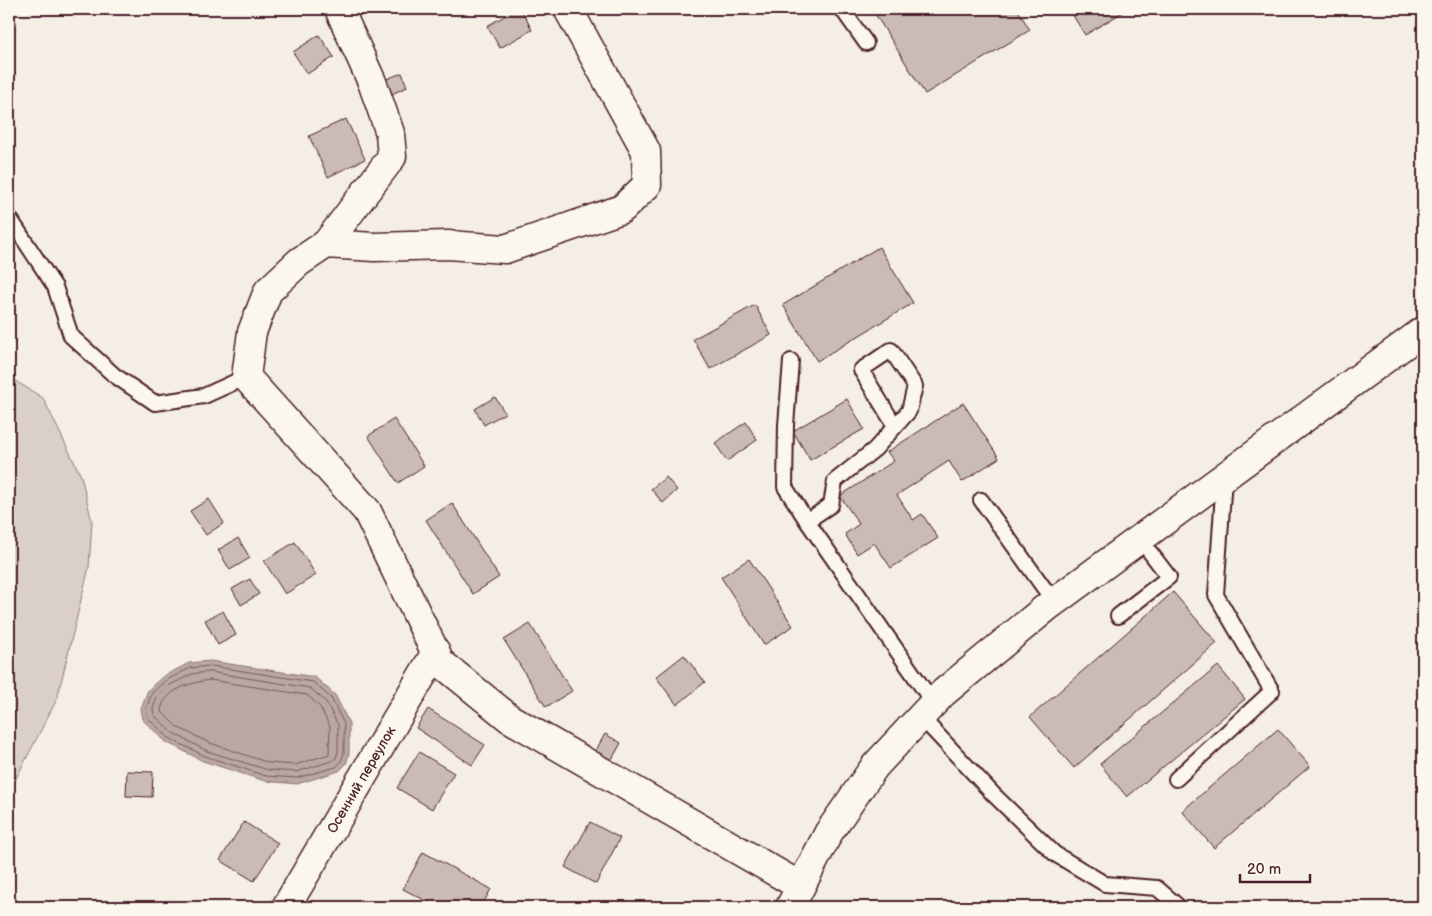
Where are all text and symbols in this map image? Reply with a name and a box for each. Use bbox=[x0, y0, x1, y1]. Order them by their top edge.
street label: Осенний переулок bbox=[323, 723, 400, 836]
scale bar bbox=[1240, 851, 1310, 883]
text: 20 m bbox=[1247, 860, 1281, 879]

